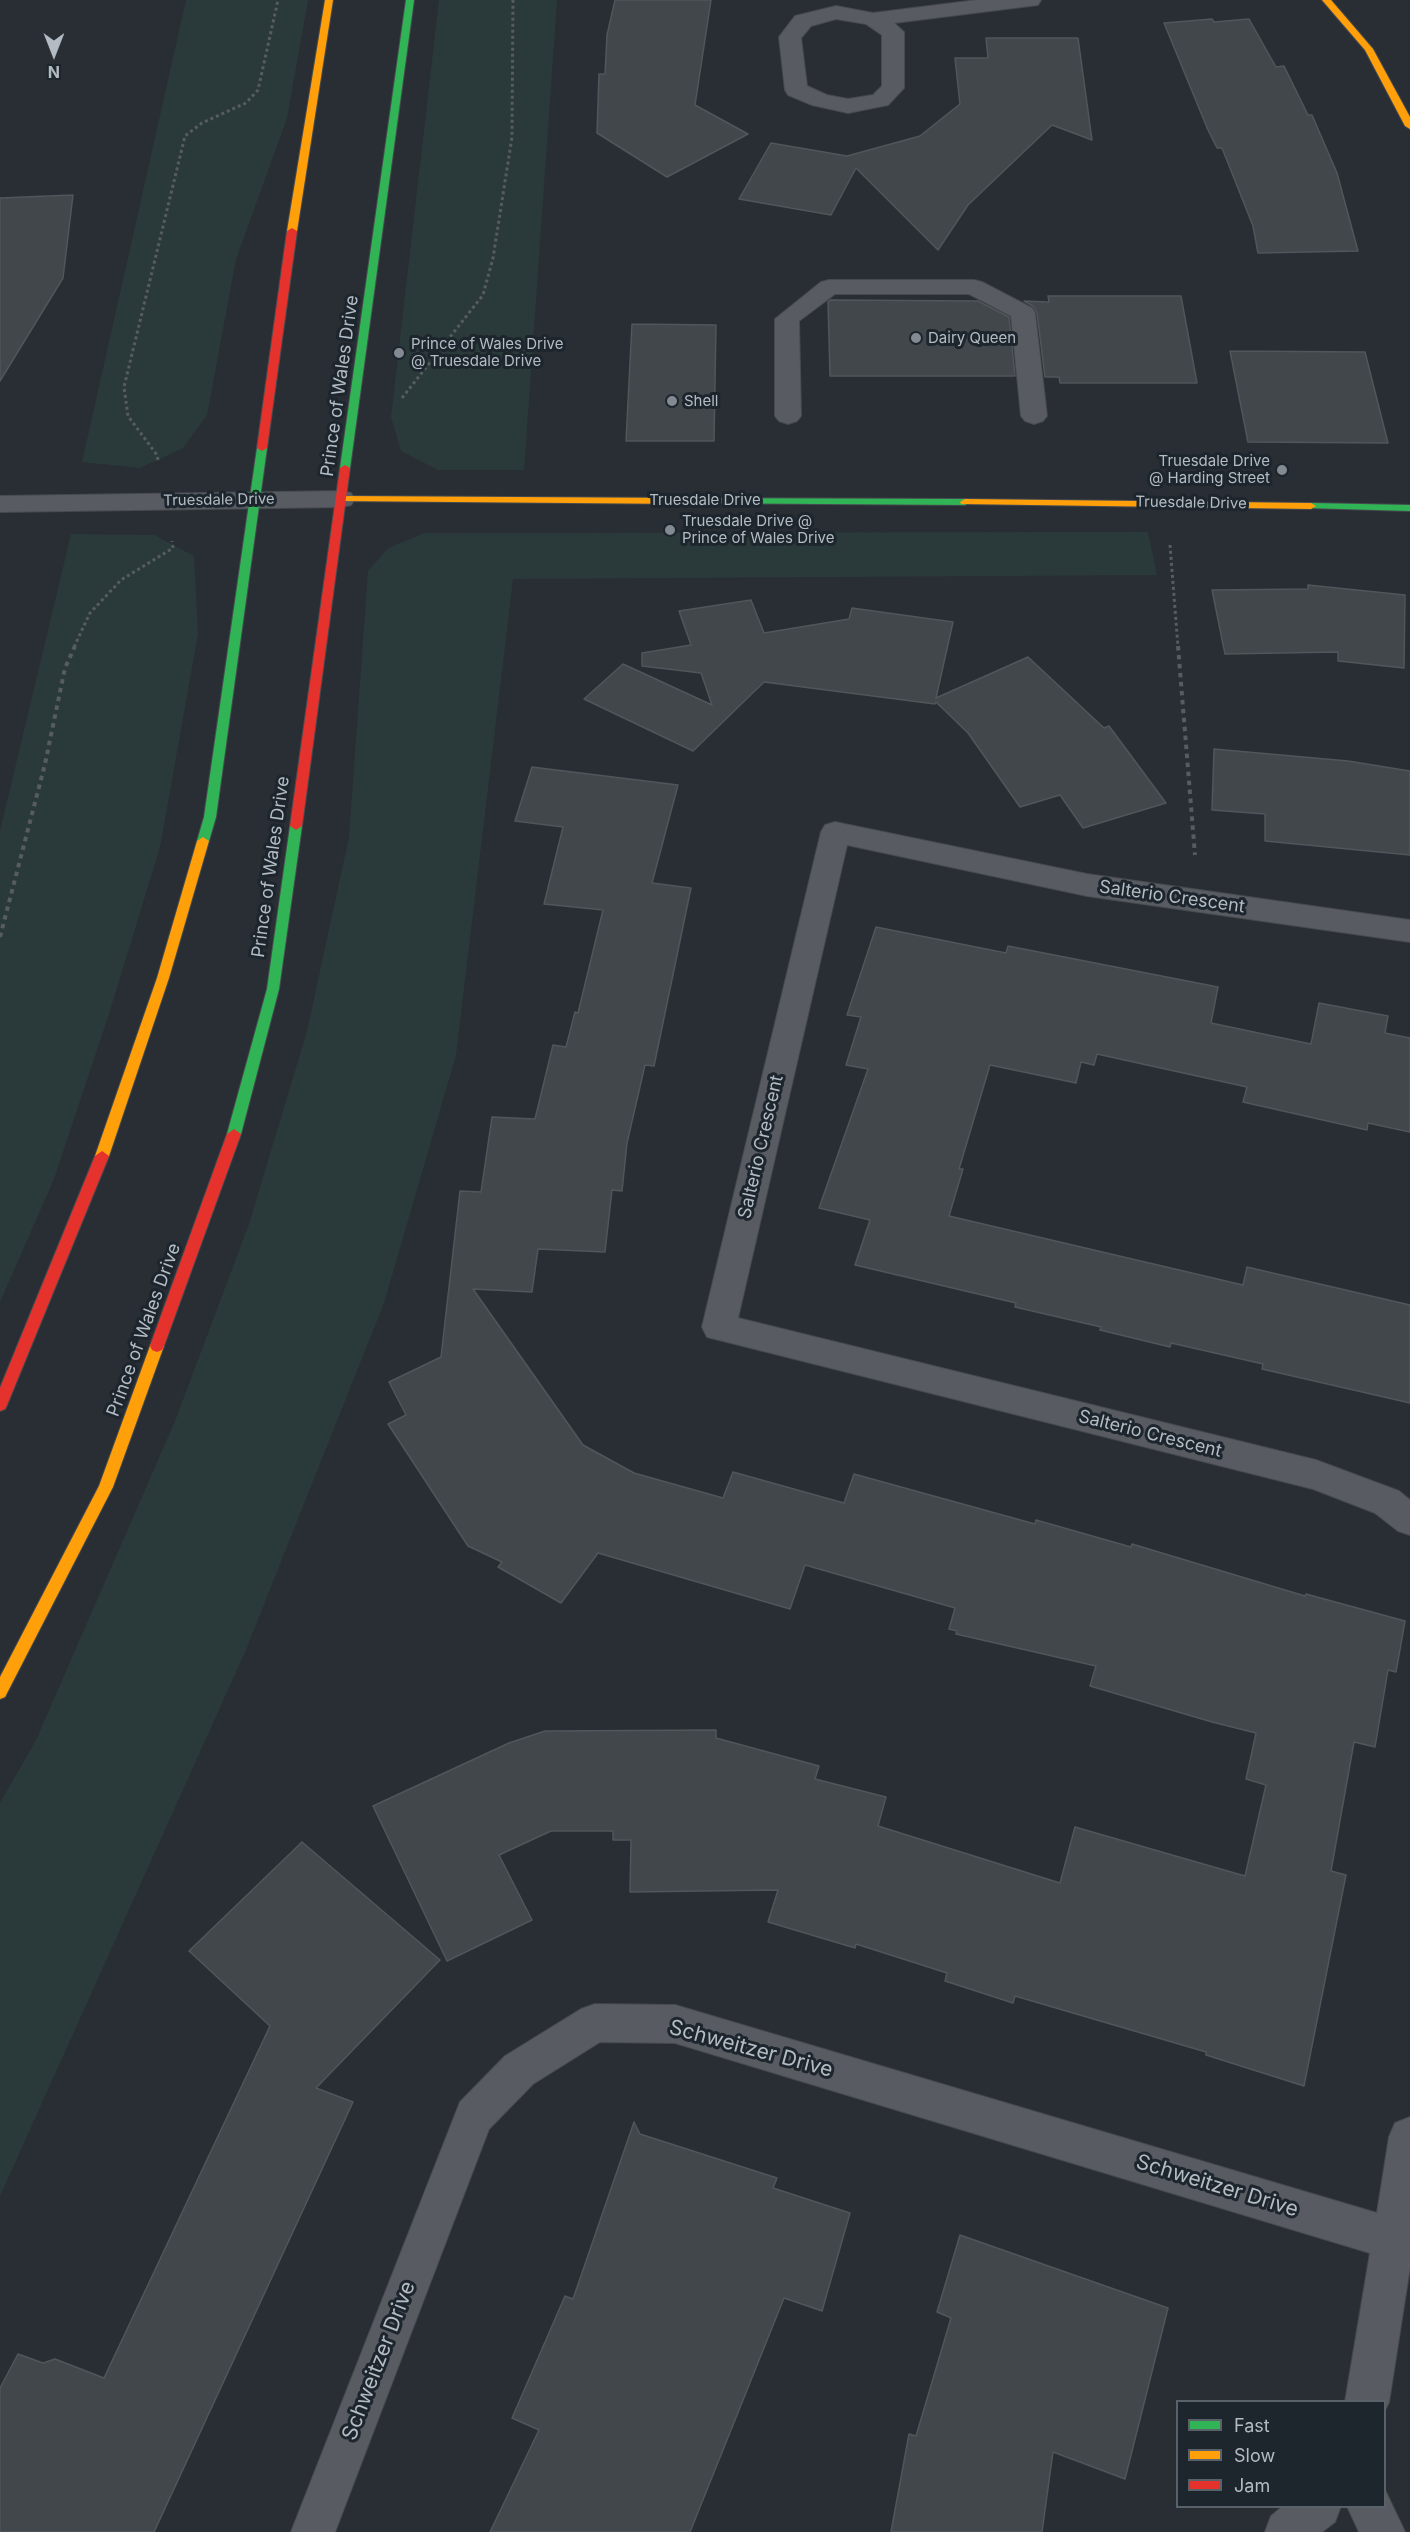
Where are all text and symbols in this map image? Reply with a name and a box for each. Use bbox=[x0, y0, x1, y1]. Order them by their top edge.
north arrow bbox=[24, 24, 84, 84]
text: N bbox=[48, 62, 60, 82]
street label: Prince of Wales Drive bbox=[317, 294, 363, 478]
place label: Dairy Queen bbox=[928, 329, 1016, 347]
marker: Dairy Queen bbox=[909, 331, 923, 345]
place label: Prince of Wales Drive @ Truesdale Drive bbox=[411, 335, 563, 370]
marker: Prince of Wales Drive @ Truesdale Drive bbox=[392, 346, 406, 360]
place label: Shell bbox=[684, 392, 719, 410]
marker: Shell bbox=[665, 394, 679, 408]
place label: Truesdale Drive @ Harding Street bbox=[1149, 452, 1270, 487]
marker: Truesdale Drive @ Harding Street bbox=[1275, 463, 1289, 477]
street label: Truesdale Drive bbox=[163, 490, 275, 510]
street label: Truesdale Drive bbox=[649, 491, 761, 509]
street label: Truesdale Drive bbox=[1135, 493, 1247, 513]
place label: Truesdale Drive @ Prince of Wales Drive bbox=[682, 512, 834, 547]
marker: Truesdale Drive @ Prince of Wales Drive bbox=[663, 523, 677, 537]
street label: Prince of Wales Drive bbox=[248, 775, 294, 959]
street label: Salterio Crescent bbox=[1098, 876, 1246, 918]
street label: Salterio Crescent bbox=[734, 1073, 788, 1221]
street label: Prince of Wales Drive bbox=[103, 1240, 185, 1420]
street label: Salterio Crescent bbox=[1076, 1406, 1224, 1462]
street label: Schweitzer Drive bbox=[666, 2015, 836, 2083]
street label: Schweitzer Drive bbox=[1133, 2149, 1301, 2223]
street label: Schweitzer Drive bbox=[337, 2278, 421, 2444]
legend bbox=[1176, 2400, 1386, 2508]
text: Fast bbox=[1234, 2415, 1270, 2436]
text: Slow bbox=[1234, 2445, 1275, 2466]
text: Jam bbox=[1234, 2475, 1270, 2496]

